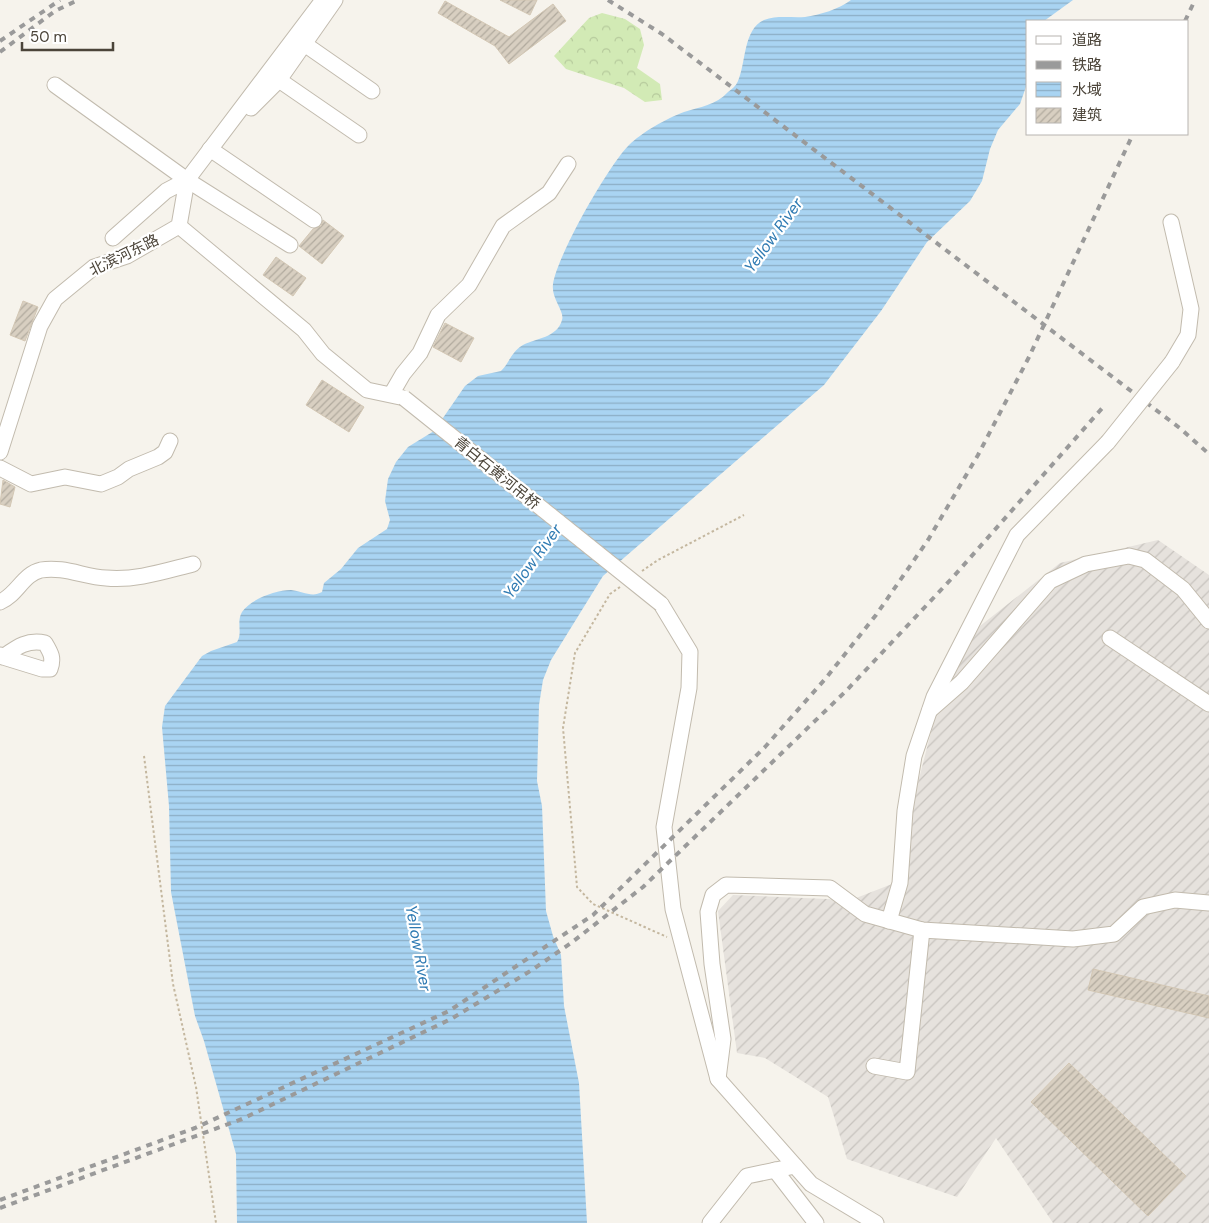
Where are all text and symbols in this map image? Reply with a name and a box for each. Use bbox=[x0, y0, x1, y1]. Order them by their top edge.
scale bar bbox=[22, 20, 114, 52]
legend bbox=[1026, 20, 1189, 135]
text: 50 m bbox=[30, 27, 67, 47]
text: 道路 bbox=[1072, 30, 1102, 50]
text: 铁路 bbox=[1072, 55, 1102, 75]
text: 水域 bbox=[1072, 80, 1102, 100]
text: 建筑 bbox=[1072, 105, 1102, 125]
water label: Yellow River bbox=[739, 193, 808, 277]
street label: 北滨河东路 bbox=[86, 230, 162, 280]
street label: 青白石黄河吊桥 bbox=[450, 432, 544, 514]
water label: Yellow River bbox=[498, 519, 567, 603]
water label: Yellow River bbox=[401, 903, 437, 994]

